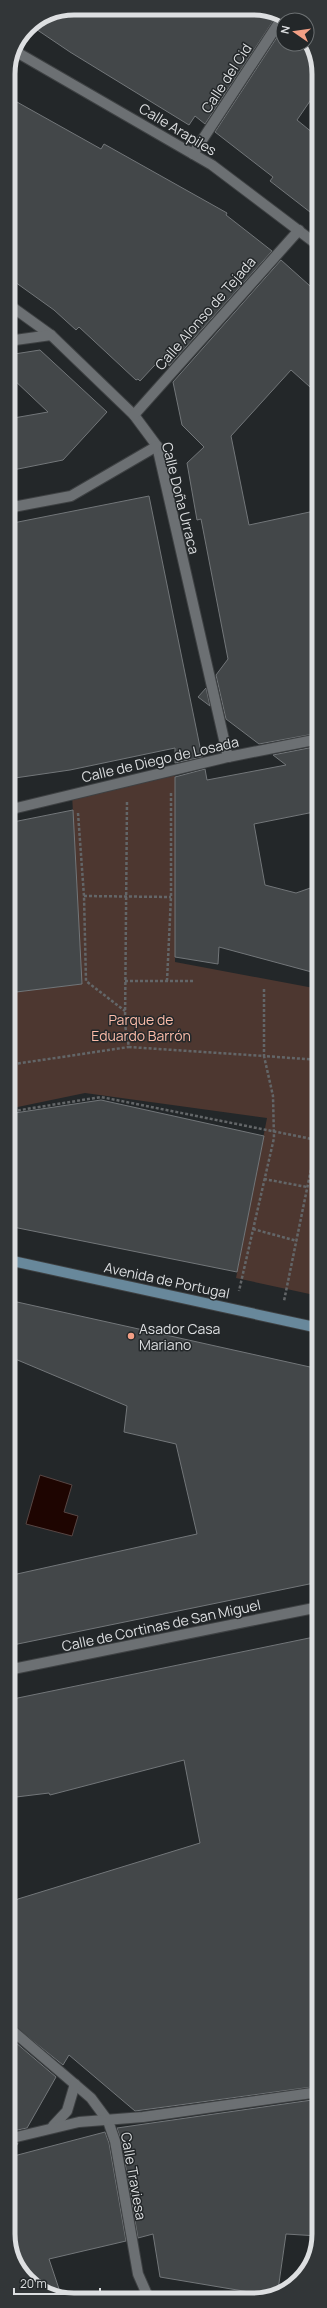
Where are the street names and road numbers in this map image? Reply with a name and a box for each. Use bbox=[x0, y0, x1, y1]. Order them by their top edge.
street label: Calle del Cid bbox=[196, 40, 256, 116]
street label: Calle Arapiles bbox=[136, 98, 220, 160]
street label: Calle Alonso de Tejada bbox=[150, 252, 260, 374]
street label: Calle Doña Urraca bbox=[158, 440, 204, 556]
street label: Calle de Diego de Losada bbox=[80, 732, 240, 786]
street label: Avenida de Portugal bbox=[102, 1257, 232, 1303]
street label: Calle de Cortinas de San Miguel bbox=[60, 1595, 262, 1655]
street label: Calle Traviesa bbox=[117, 2131, 151, 2221]

